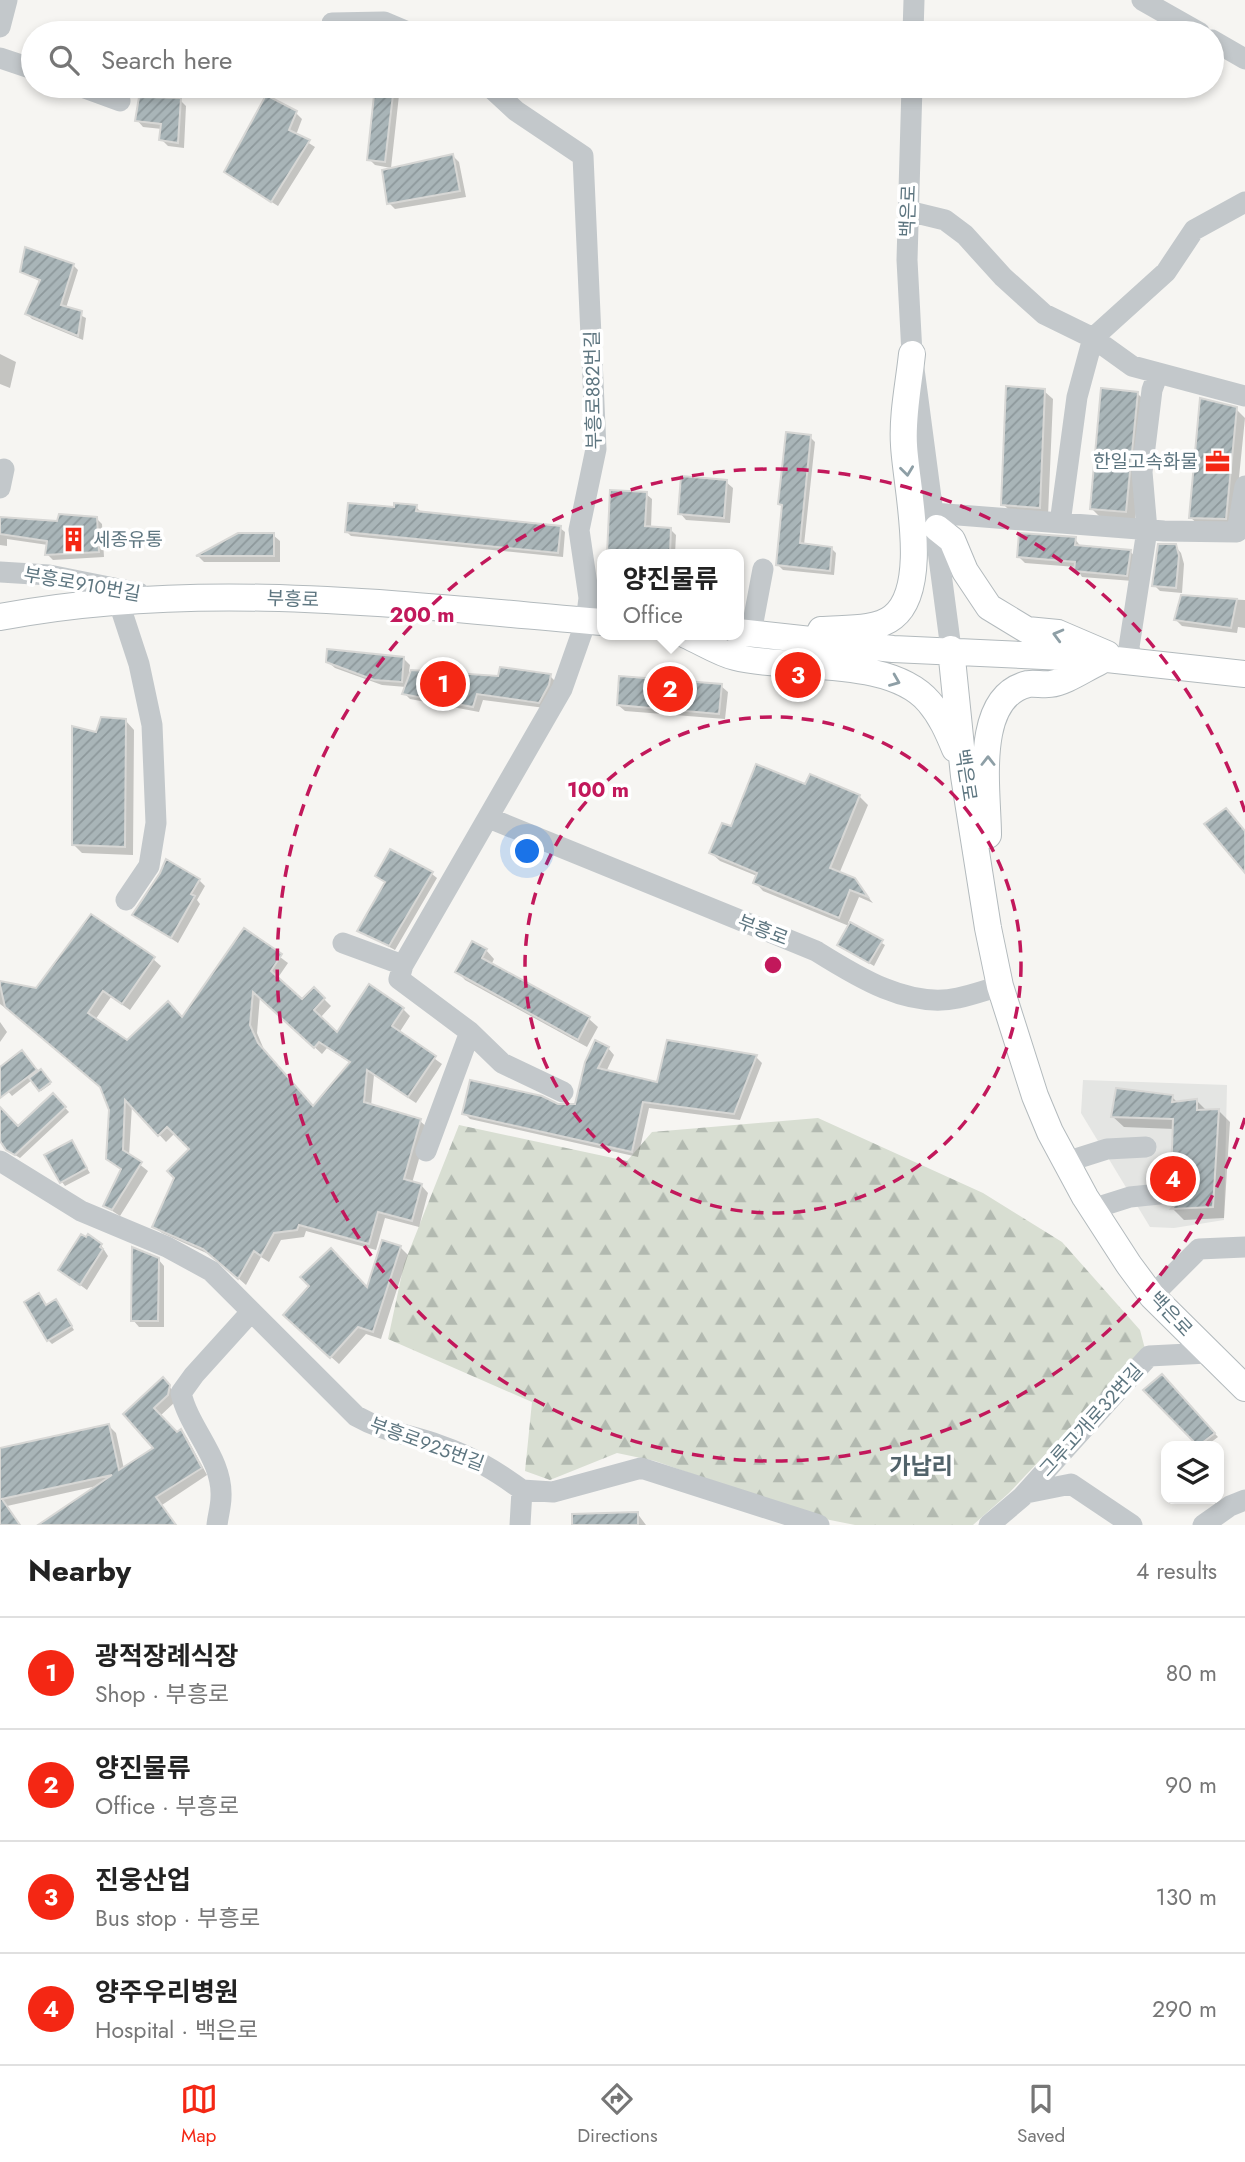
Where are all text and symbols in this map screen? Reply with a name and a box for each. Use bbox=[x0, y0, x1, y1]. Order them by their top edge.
search box bbox=[21, 21, 1224, 98]
icon: search bbox=[45, 41, 83, 79]
text: Search here bbox=[101, 41, 233, 79]
street label: 백은로 bbox=[894, 184, 922, 238]
street label: 부흥로882번길 bbox=[578, 330, 608, 450]
office icon: 한일고속화물 bbox=[1204, 447, 1232, 475]
place label: 한일고속화물 bbox=[1093, 448, 1198, 475]
one-way arrow bbox=[899, 465, 914, 476]
building icon: 세종유통 bbox=[59, 525, 87, 553]
place label: 세종유통 bbox=[93, 526, 163, 553]
popup bbox=[597, 549, 744, 640]
street label: 부흥로910번길 bbox=[21, 560, 143, 608]
text: 양진물류 bbox=[623, 560, 718, 598]
street label: 부흥로 bbox=[266, 585, 320, 613]
text: Office bbox=[623, 598, 683, 632]
text: 200 m bbox=[389, 600, 455, 630]
one-way arrow bbox=[1053, 629, 1065, 643]
pin: 3 bbox=[775, 649, 821, 701]
pin: 1 bbox=[420, 658, 466, 710]
pin: 2 bbox=[647, 663, 693, 715]
one-way arrow bbox=[888, 672, 900, 686]
street label: 백은로 bbox=[949, 747, 983, 803]
one-way arrow bbox=[980, 756, 996, 766]
text: 100 m bbox=[567, 775, 629, 805]
your location bbox=[510, 834, 544, 868]
street label: 부흥로 bbox=[734, 908, 792, 952]
centre of rings bbox=[761, 953, 785, 977]
pin: 4 bbox=[1150, 1153, 1196, 1205]
street label: 백은로 bbox=[1143, 1286, 1199, 1342]
street label: 그루고개로32번길 bbox=[1033, 1358, 1149, 1482]
street label: 부흥로925번길 bbox=[366, 1411, 488, 1477]
map controls bbox=[1161, 1441, 1224, 1504]
button: layers bbox=[1161, 1441, 1224, 1504]
district label: 가납리 bbox=[889, 1449, 953, 1483]
text: Nearby bbox=[28, 1549, 131, 1592]
text: 4 results bbox=[1136, 1554, 1217, 1588]
text: 광적장례식장 bbox=[95, 1637, 239, 1675]
text: 1 bbox=[45, 1656, 57, 1690]
text: 80 m bbox=[1166, 1656, 1217, 1690]
text: Shop · 부흥로 bbox=[95, 1677, 230, 1711]
text: 양진물류 bbox=[95, 1749, 191, 1787]
text: 2 bbox=[43, 1768, 59, 1802]
text: 90 m bbox=[1165, 1768, 1217, 1802]
text: Office · 부흥로 bbox=[95, 1789, 239, 1823]
text: 진웅산업 bbox=[95, 1861, 191, 1899]
text: 3 bbox=[44, 1880, 58, 1914]
text: 130 m bbox=[1155, 1880, 1217, 1914]
text: Bus stop · 부흥로 bbox=[95, 1901, 261, 1935]
text: 양주우리병원 bbox=[95, 1973, 239, 2011]
text: 4 bbox=[43, 1992, 59, 2026]
text: 290 m bbox=[1152, 1992, 1217, 2026]
text: Hospital · 백은로 bbox=[95, 2013, 258, 2047]
tab: Map bbox=[180, 2080, 218, 2149]
tab: Directions bbox=[577, 2080, 658, 2149]
tab: Saved bbox=[1017, 2080, 1065, 2149]

